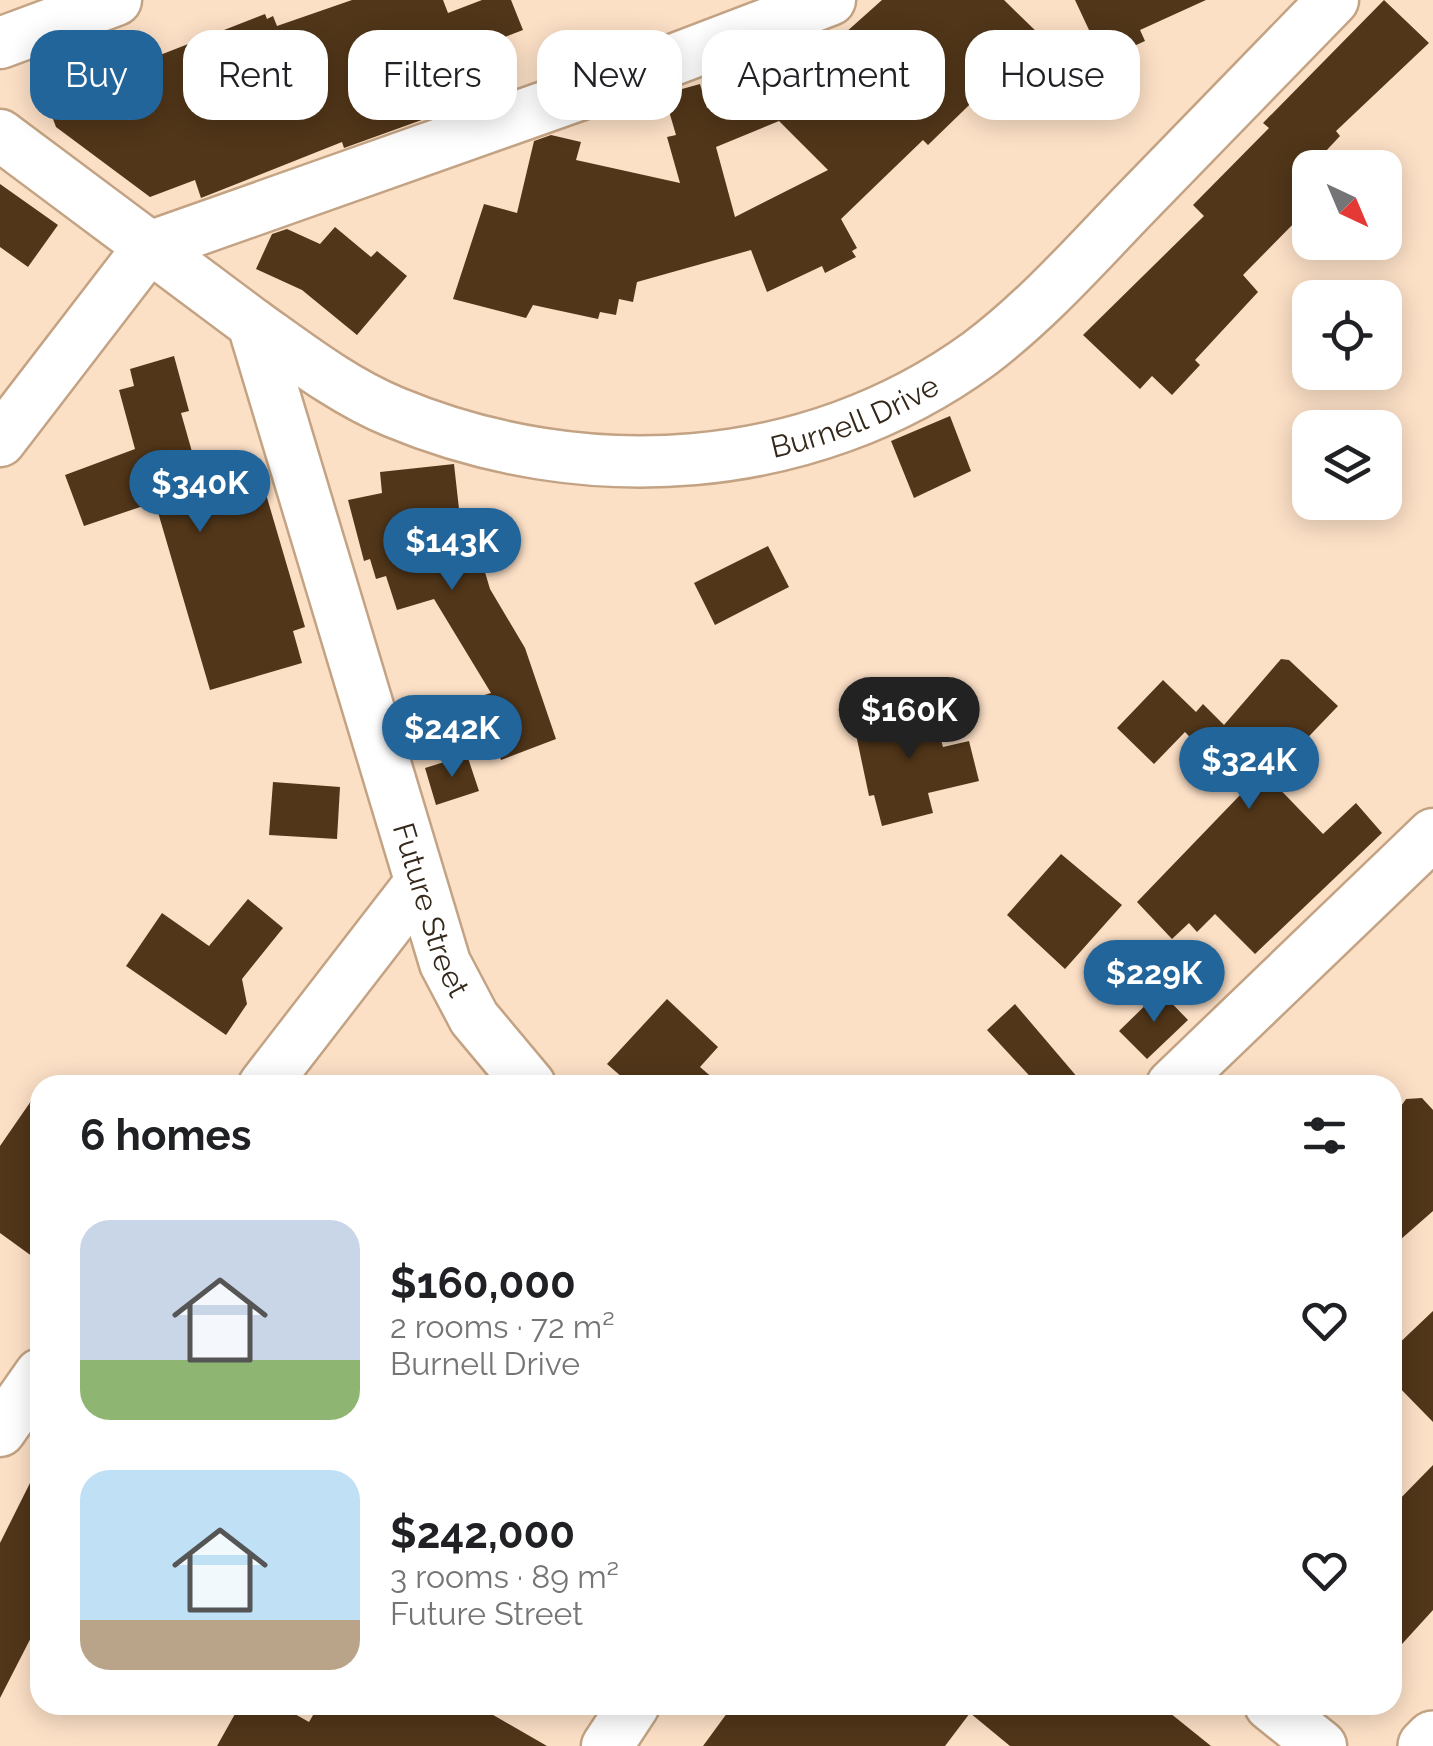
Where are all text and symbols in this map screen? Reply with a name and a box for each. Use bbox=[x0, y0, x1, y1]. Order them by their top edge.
chip: Buy bbox=[30, 30, 163, 120]
chip: Rent bbox=[183, 30, 328, 120]
chip: Filters bbox=[348, 30, 517, 120]
chip: New bbox=[537, 30, 682, 120]
chip: Apartment bbox=[702, 30, 945, 120]
chip: House bbox=[965, 30, 1140, 120]
north arrow bbox=[1292, 150, 1402, 260]
map controls bbox=[1292, 150, 1402, 520]
button: locate bbox=[1292, 280, 1402, 390]
street label: Burnell Drive bbox=[767, 367, 945, 464]
button: layers bbox=[1292, 410, 1402, 520]
pin: $340K bbox=[130, 450, 270, 535]
text: $340K bbox=[151, 464, 249, 501]
pin: $143K bbox=[382, 508, 522, 593]
text: $143K bbox=[405, 522, 499, 559]
pin: $160K bbox=[839, 677, 979, 762]
text: $160K bbox=[861, 691, 957, 728]
pin: $242K bbox=[382, 695, 522, 780]
text: $242K bbox=[404, 709, 500, 746]
pin: $324K bbox=[1179, 727, 1319, 812]
text: $324K bbox=[1201, 741, 1297, 778]
street label: Future Street bbox=[386, 819, 477, 1003]
pin: $229K bbox=[1084, 940, 1224, 1025]
text: $229K bbox=[1106, 954, 1202, 991]
icon: filters bbox=[1297, 1108, 1352, 1163]
text: 6 homes bbox=[80, 1111, 251, 1160]
text: $160,000 bbox=[390, 1259, 576, 1308]
icon: home bbox=[160, 1260, 280, 1380]
icon: heart bbox=[1297, 1293, 1352, 1348]
text: 2 rooms · 72 m² bbox=[390, 1308, 615, 1345]
text: Burnell Drive bbox=[390, 1345, 580, 1382]
text: $242,000 bbox=[390, 1509, 575, 1558]
icon: home bbox=[160, 1510, 280, 1630]
icon: heart bbox=[1297, 1543, 1352, 1598]
text: 3 rooms · 89 m² bbox=[390, 1558, 619, 1595]
text: Future Street bbox=[390, 1595, 583, 1632]

